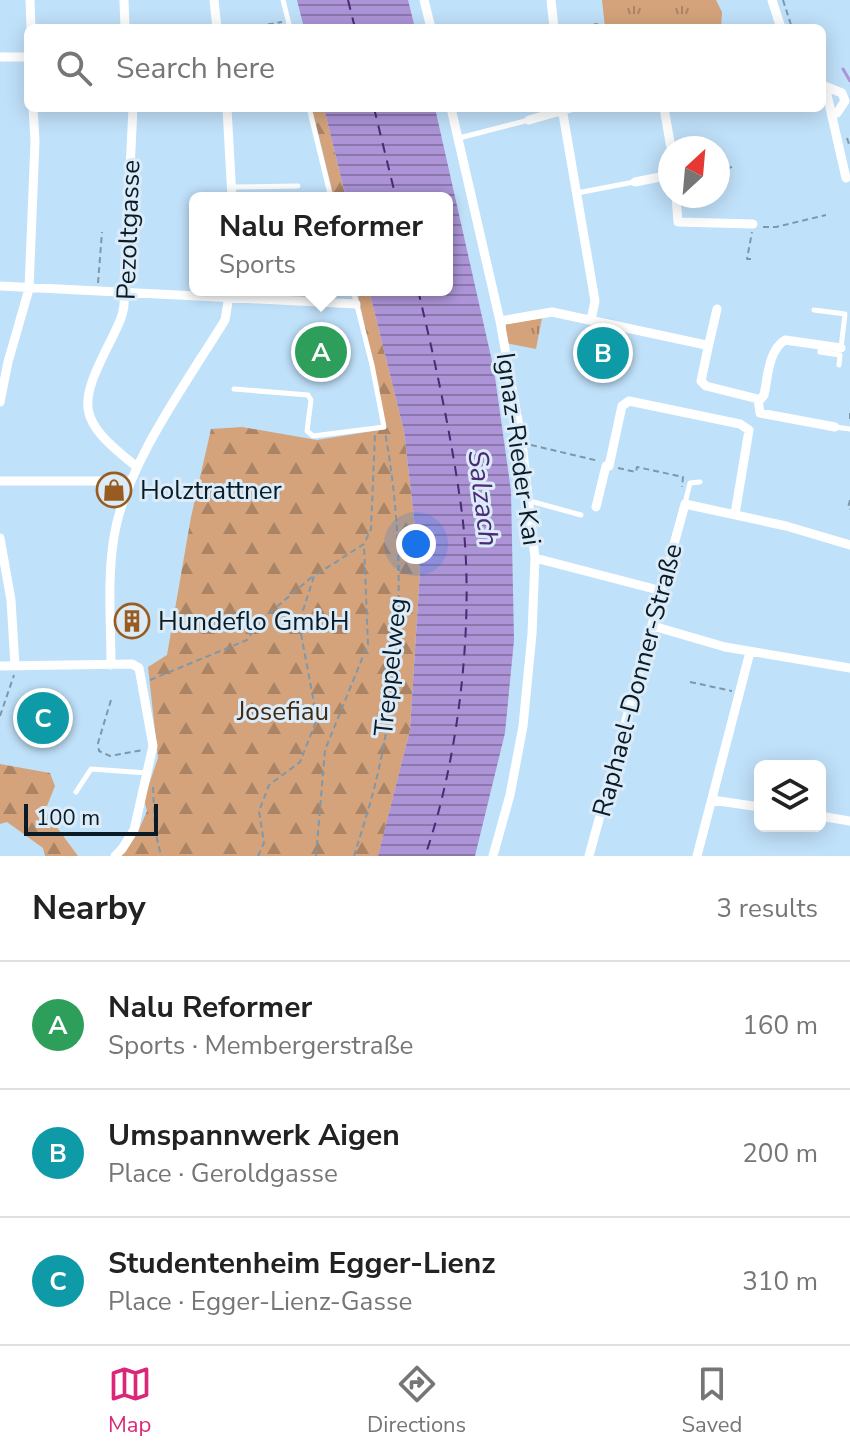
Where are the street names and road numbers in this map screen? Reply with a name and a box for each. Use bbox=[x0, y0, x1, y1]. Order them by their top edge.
street label: Pezoltgasse bbox=[109, 159, 148, 301]
street label: Ignaz-Rieder-Kai bbox=[488, 350, 549, 548]
street label: Raphael-Donner-Straße bbox=[584, 540, 691, 821]
street label: Treppelweg bbox=[366, 596, 415, 738]

